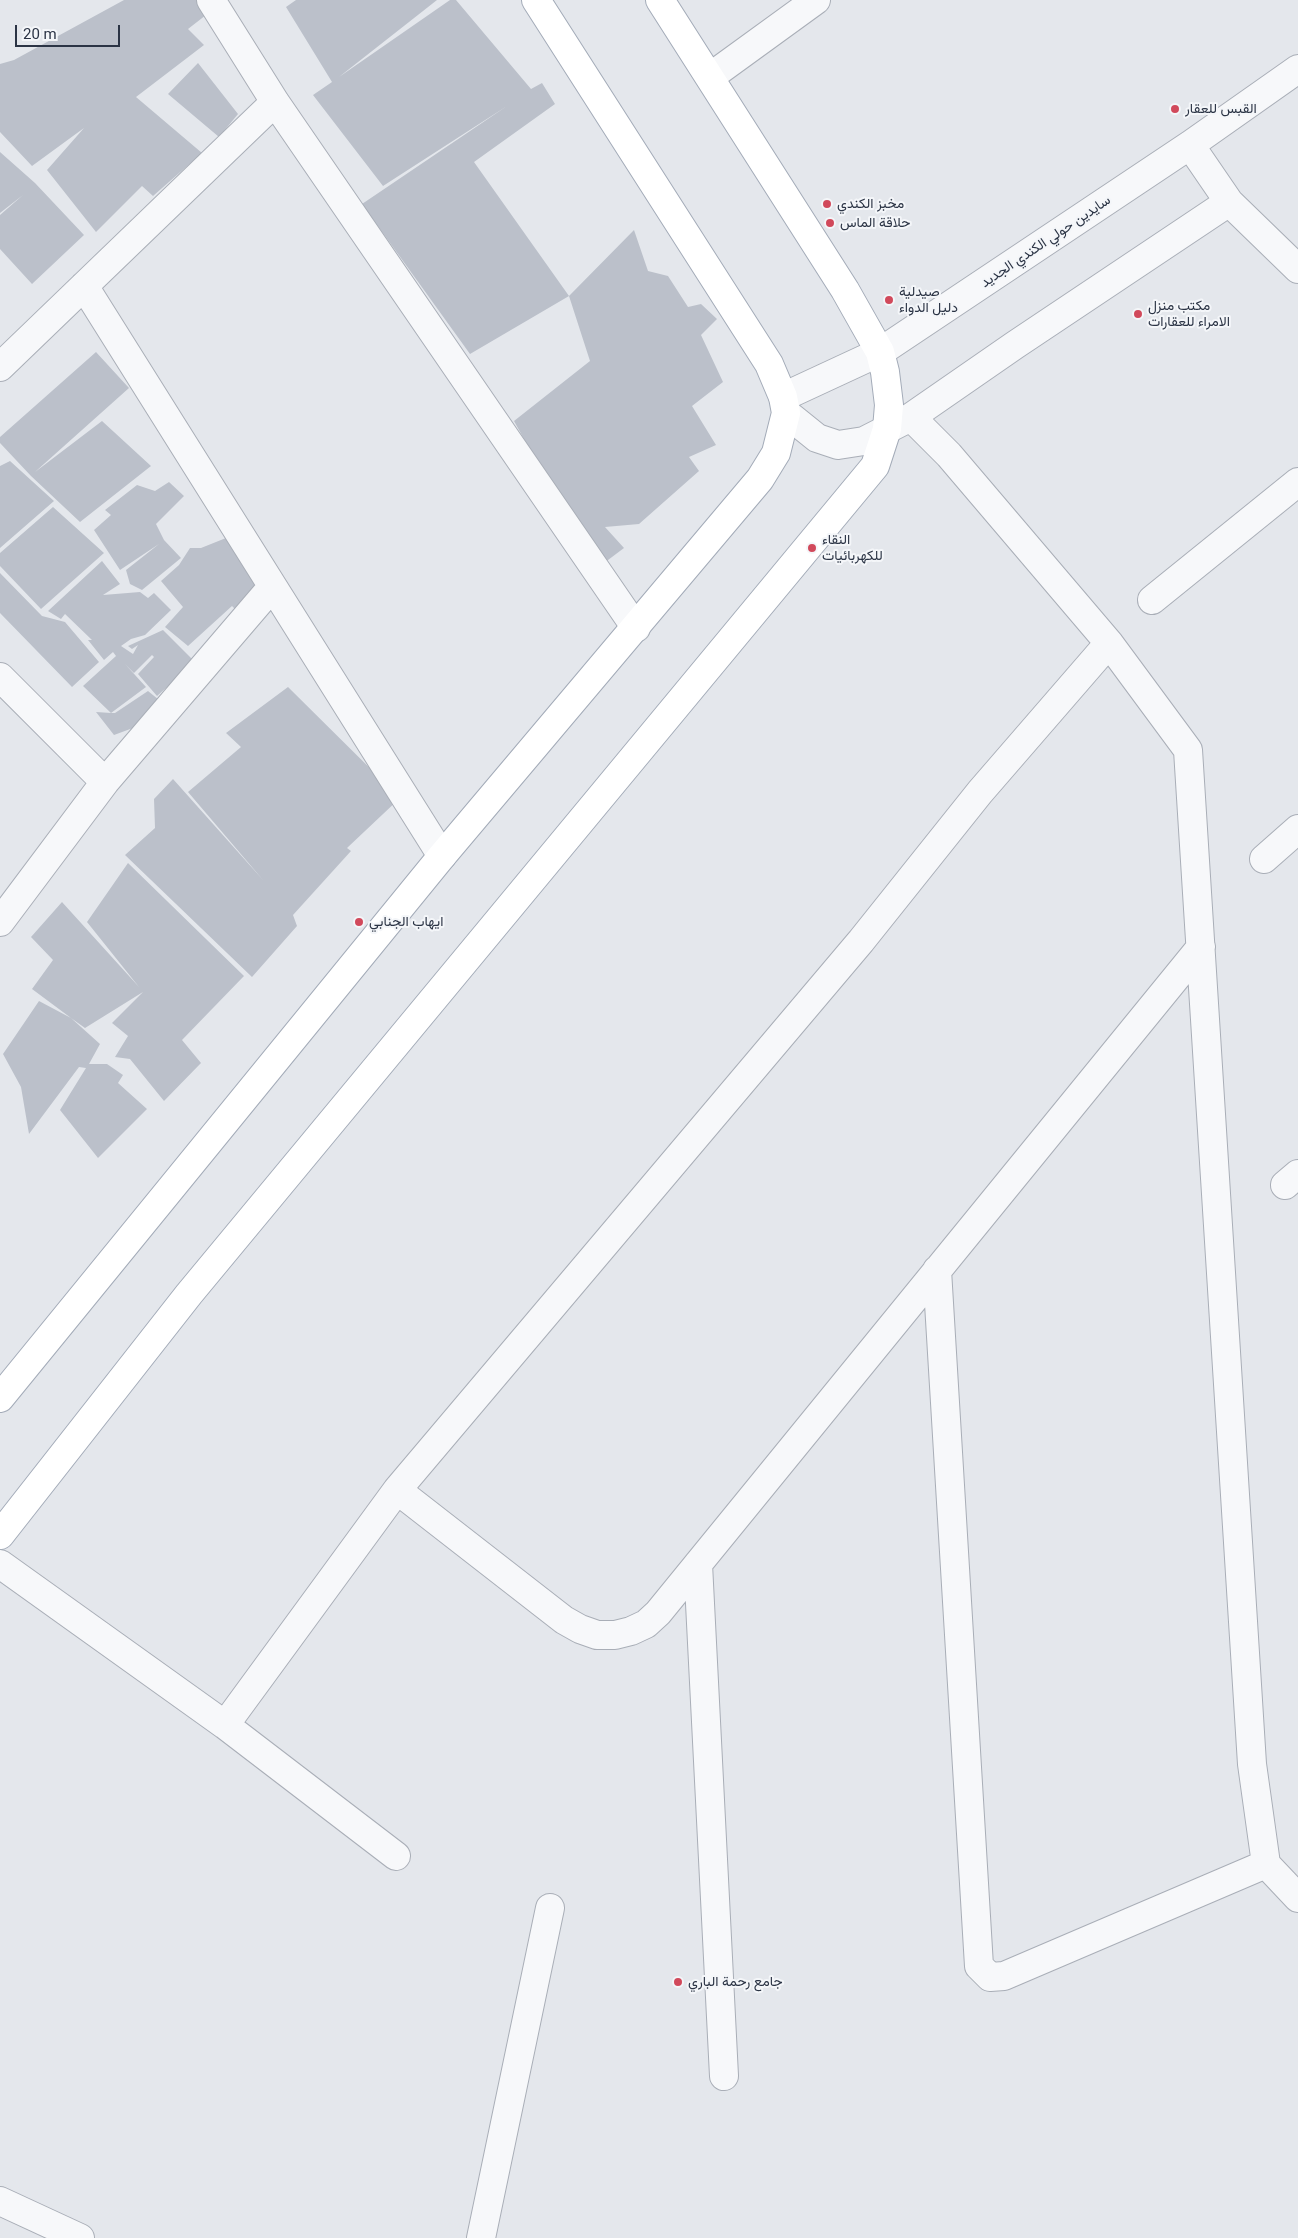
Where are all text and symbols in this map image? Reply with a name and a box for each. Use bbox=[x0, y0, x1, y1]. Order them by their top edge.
scale bar bbox=[18, 15, 122, 47]
text: 20 m bbox=[23, 25, 57, 43]
place label: القبس للعقار bbox=[1185, 101, 1257, 117]
marker: القبس للعقار bbox=[1169, 103, 1181, 115]
street label: سايدين حولي الكندي الجديد bbox=[978, 192, 1114, 292]
place label: مخبز الكندي bbox=[837, 196, 904, 212]
marker: مخبز الكندي bbox=[821, 198, 833, 210]
place label: حلاقة الماس bbox=[840, 215, 910, 231]
marker: حلاقة الماس bbox=[824, 217, 836, 229]
place label: صيدلية دليل الدواء bbox=[899, 284, 958, 316]
marker: صيدلية دليل الدواء bbox=[883, 294, 895, 306]
place label: مكتب منزل الامراء للعقارات bbox=[1148, 298, 1230, 331]
marker: مكتب منزل الامراء للعقارات bbox=[1132, 308, 1144, 320]
place label: النقاء للكهربائيات bbox=[822, 532, 883, 564]
marker: النقاء للكهربائيات bbox=[806, 542, 818, 554]
place label: ايهاب الجنابي bbox=[369, 914, 443, 930]
marker: ايهاب الجنابي bbox=[353, 916, 365, 928]
place label: جامع رحمة الباري bbox=[688, 1974, 783, 1990]
marker: جامع رحمة الباري bbox=[672, 1976, 684, 1988]

